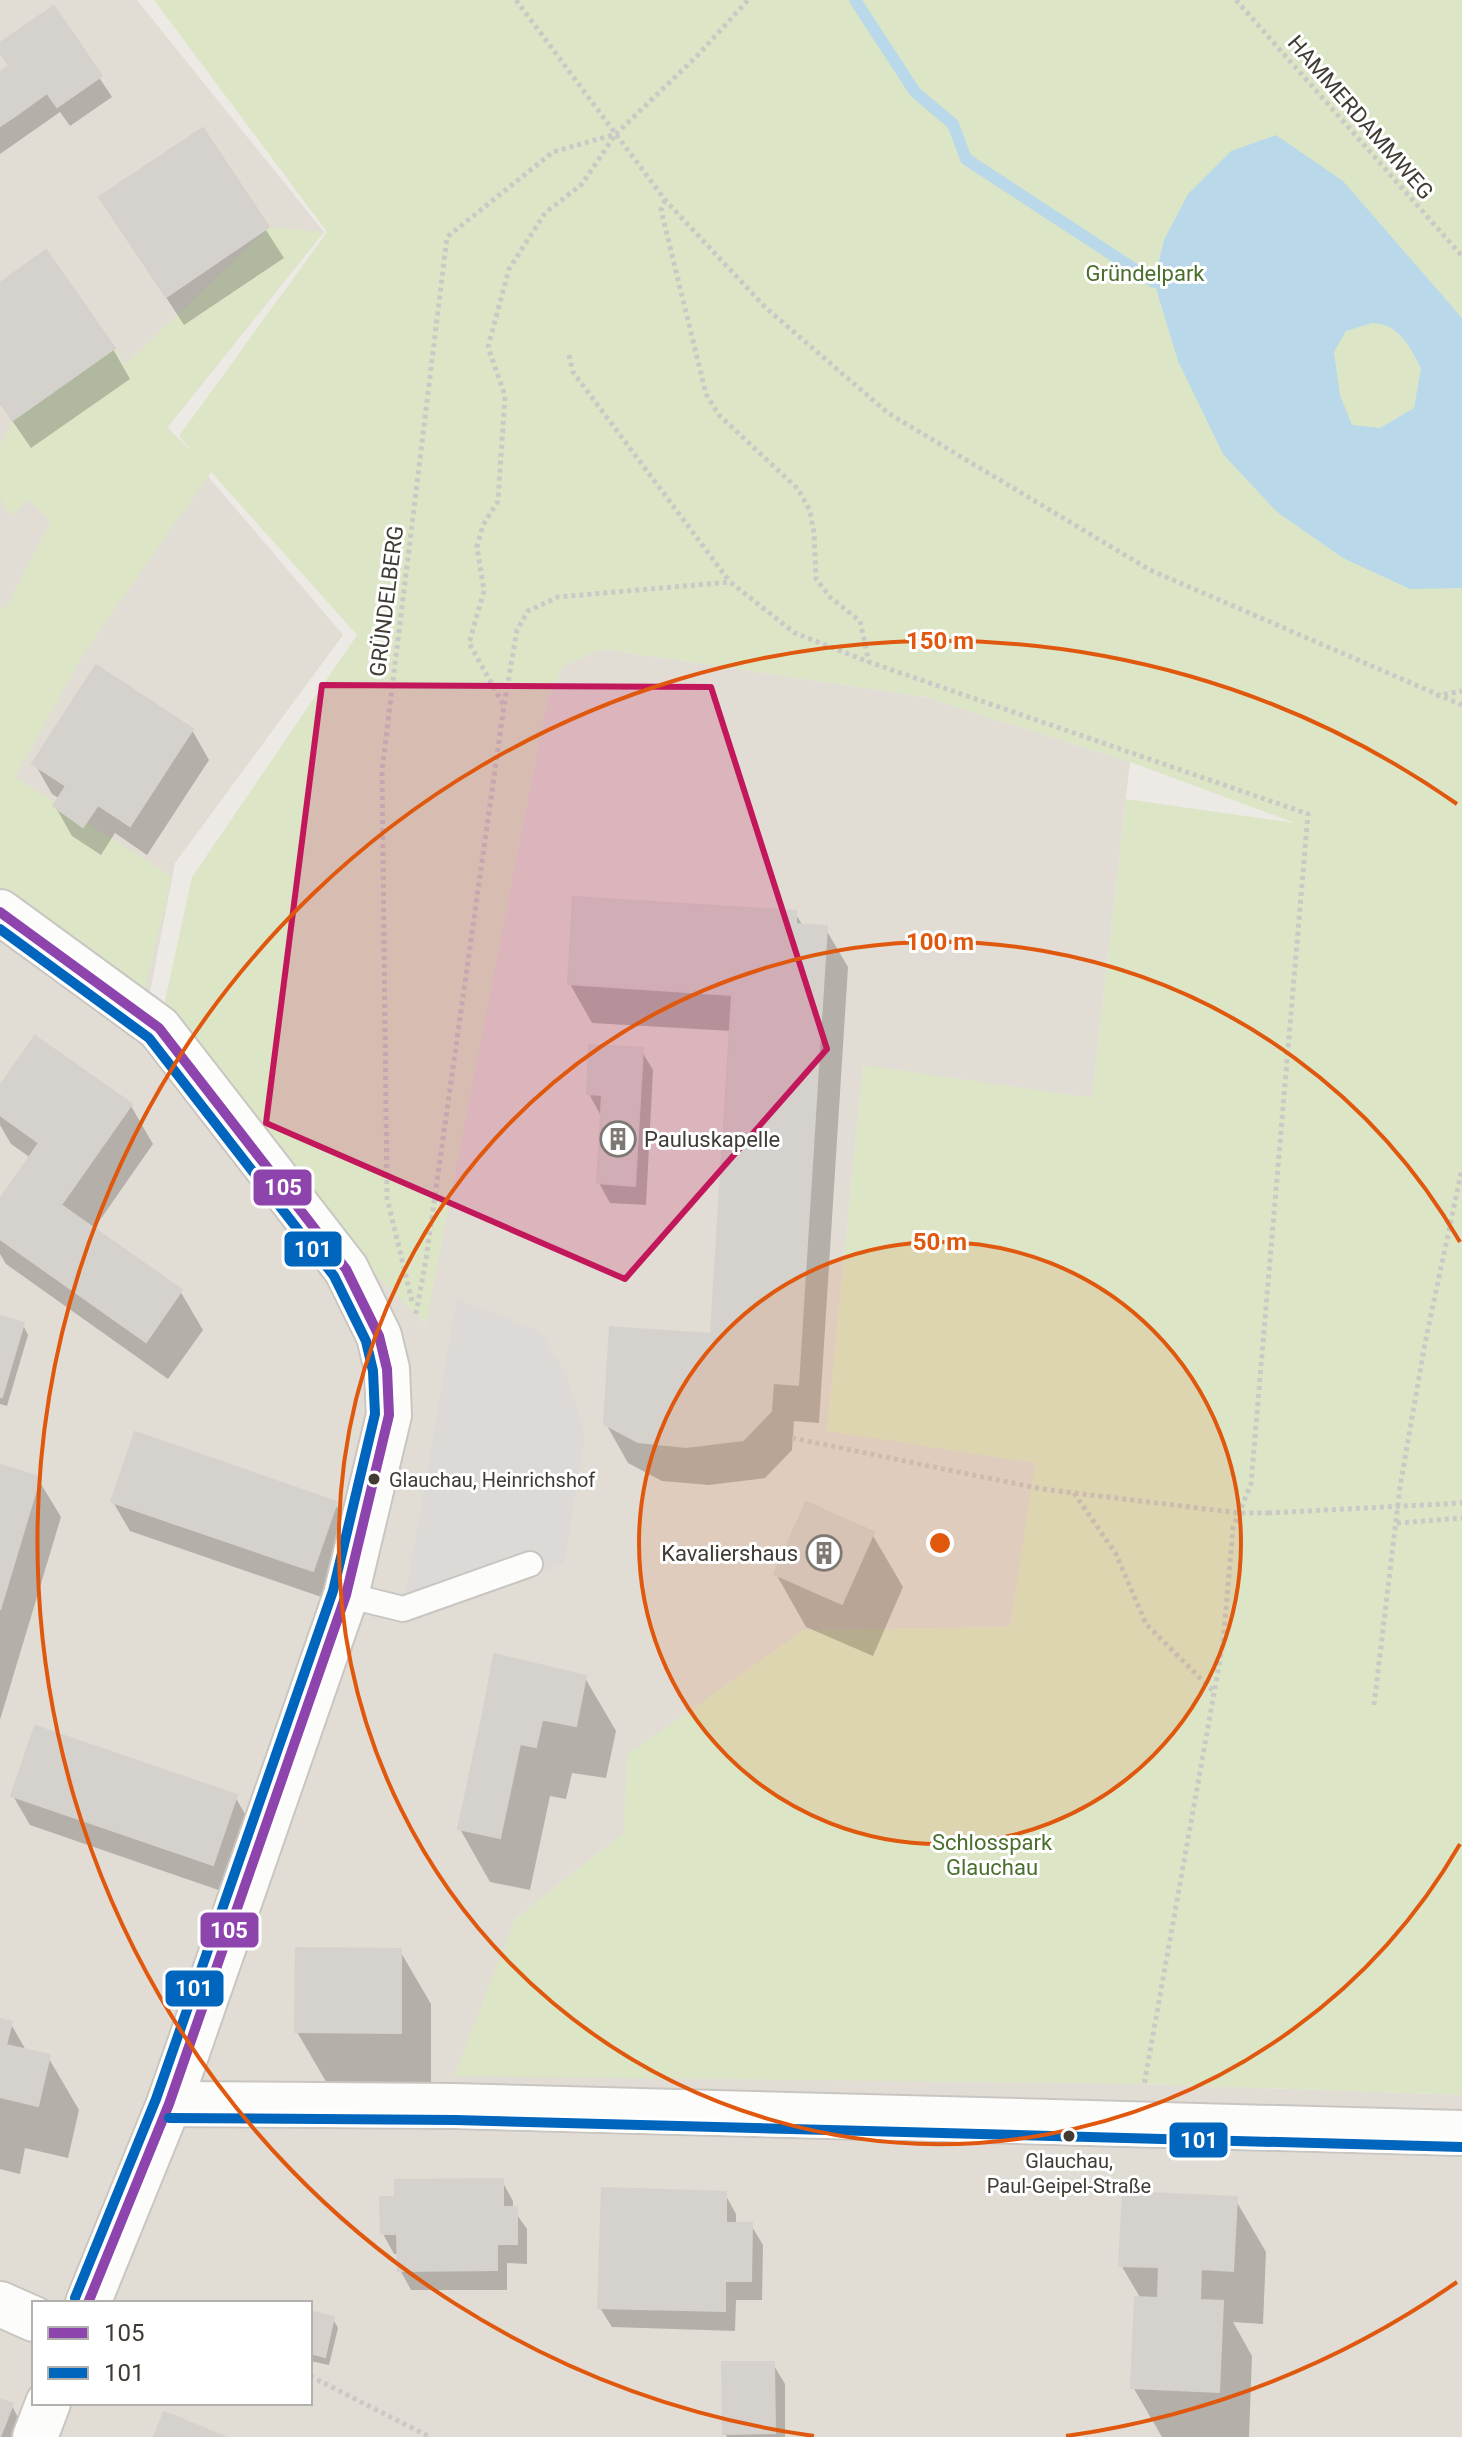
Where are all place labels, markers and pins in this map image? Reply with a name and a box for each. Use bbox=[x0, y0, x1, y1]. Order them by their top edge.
building icon: Pauluskapelle bbox=[599, 1120, 637, 1158]
place label: Pauluskapelle bbox=[644, 1127, 780, 1152]
place label: Glauchau, Heinrichshof bbox=[389, 1468, 595, 1492]
marker: Glauchau, Heinrichshof bbox=[366, 1471, 382, 1487]
centre of rings bbox=[926, 1529, 954, 1557]
building icon: Kavaliershaus bbox=[805, 1534, 843, 1572]
place label: Kavaliershaus bbox=[661, 1541, 798, 1566]
marker: Glauchau, Paul-Geipel-Straße bbox=[1061, 2128, 1077, 2144]
place label: Glauchau, Paul-Geipel-Straße bbox=[987, 2149, 1151, 2198]

